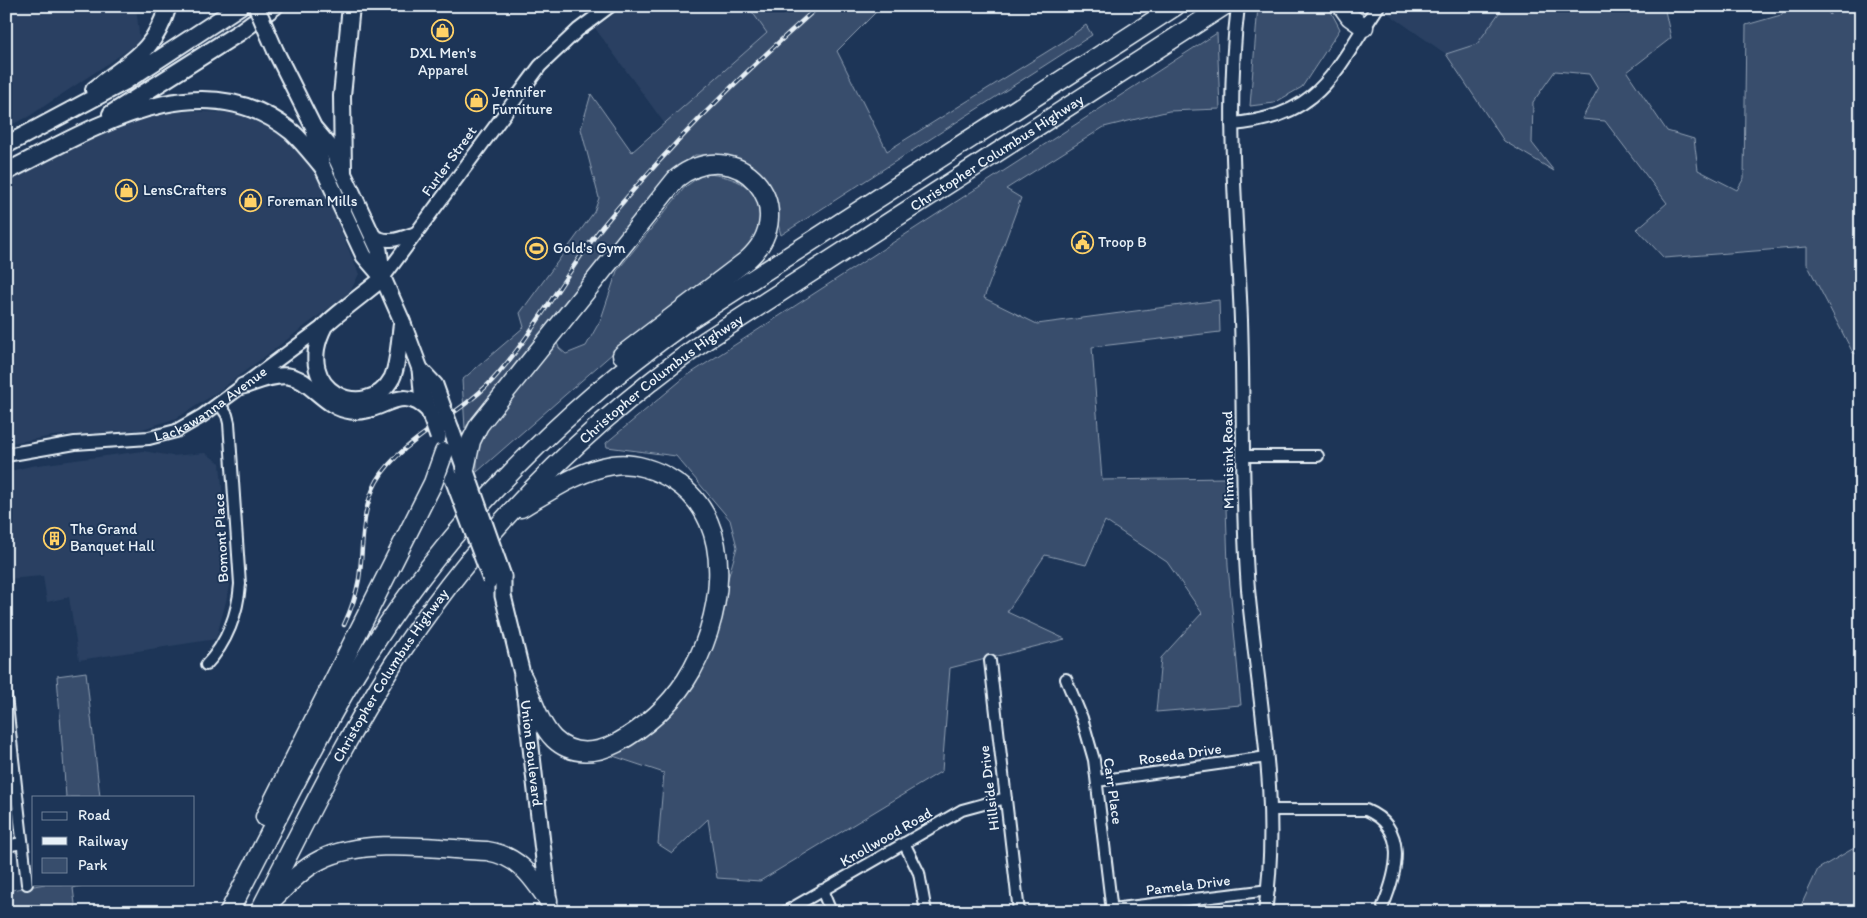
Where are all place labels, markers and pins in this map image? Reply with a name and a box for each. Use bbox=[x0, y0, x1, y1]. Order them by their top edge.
shop icon: DXL Men's Apparel bbox=[431, 18, 455, 42]
place label: DXL Men's Apparel bbox=[410, 44, 477, 79]
place label: Jennifer Furniture bbox=[492, 83, 553, 118]
shop icon: Jennifer Furniture bbox=[464, 89, 488, 113]
shop icon: LensCrafters bbox=[115, 178, 139, 202]
place label: LensCrafters bbox=[143, 181, 227, 199]
shop icon: Foreman Mills bbox=[239, 189, 263, 213]
place label: Foreman Mills bbox=[267, 192, 358, 210]
public building icon: Troop B bbox=[1070, 230, 1094, 254]
place label: Troop B bbox=[1098, 233, 1147, 251]
sports icon: Gold's Gym bbox=[525, 236, 549, 260]
place label: Gold's Gym bbox=[553, 239, 626, 257]
place label: The Grand Banquet Hall bbox=[70, 520, 156, 555]
building icon: The Grand Banquet Hall bbox=[42, 526, 66, 550]

